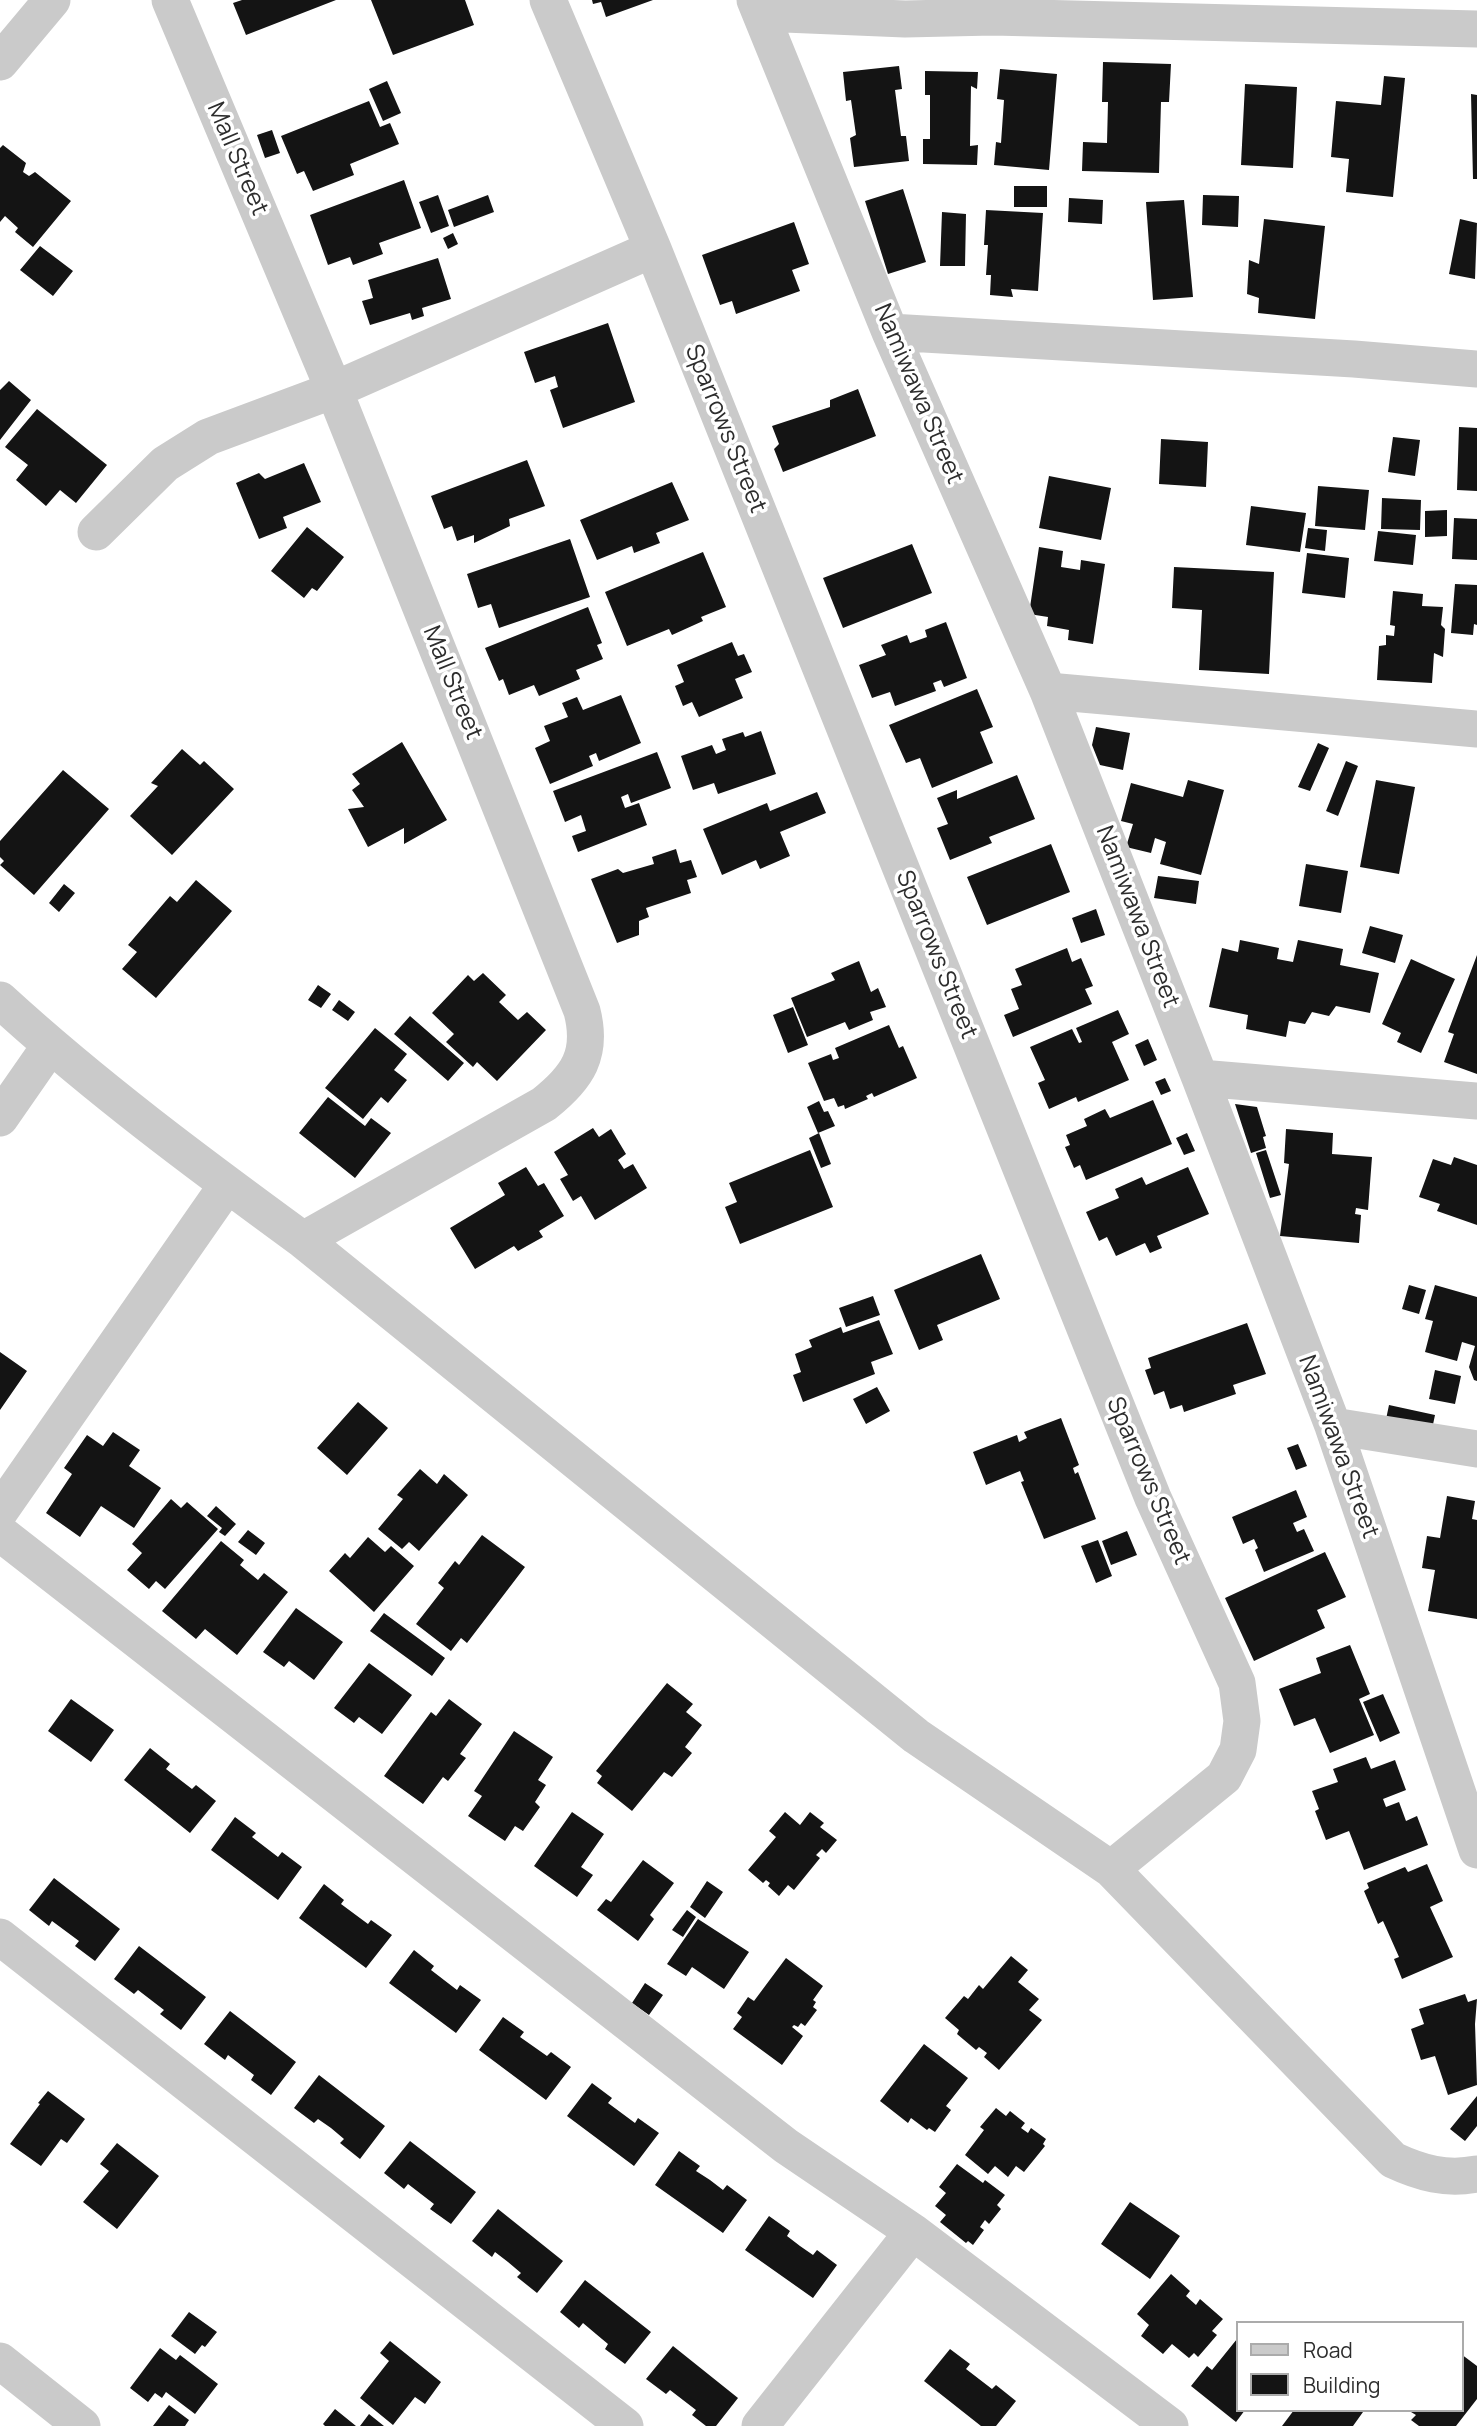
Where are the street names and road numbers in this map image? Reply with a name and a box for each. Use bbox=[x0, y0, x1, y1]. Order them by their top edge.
street label: Mall Street bbox=[200, 98, 274, 220]
street label: Namiwawa Street bbox=[867, 300, 969, 488]
street label: Sparrows Street bbox=[678, 341, 772, 517]
street label: Mall Street bbox=[416, 622, 488, 744]
street label: Namiwawa Street bbox=[1089, 822, 1185, 1012]
street label: Sparrows Street bbox=[889, 867, 983, 1043]
street label: Namiwawa Street bbox=[1292, 1352, 1384, 1542]
street label: Sparrows Street bbox=[1100, 1393, 1196, 1569]

